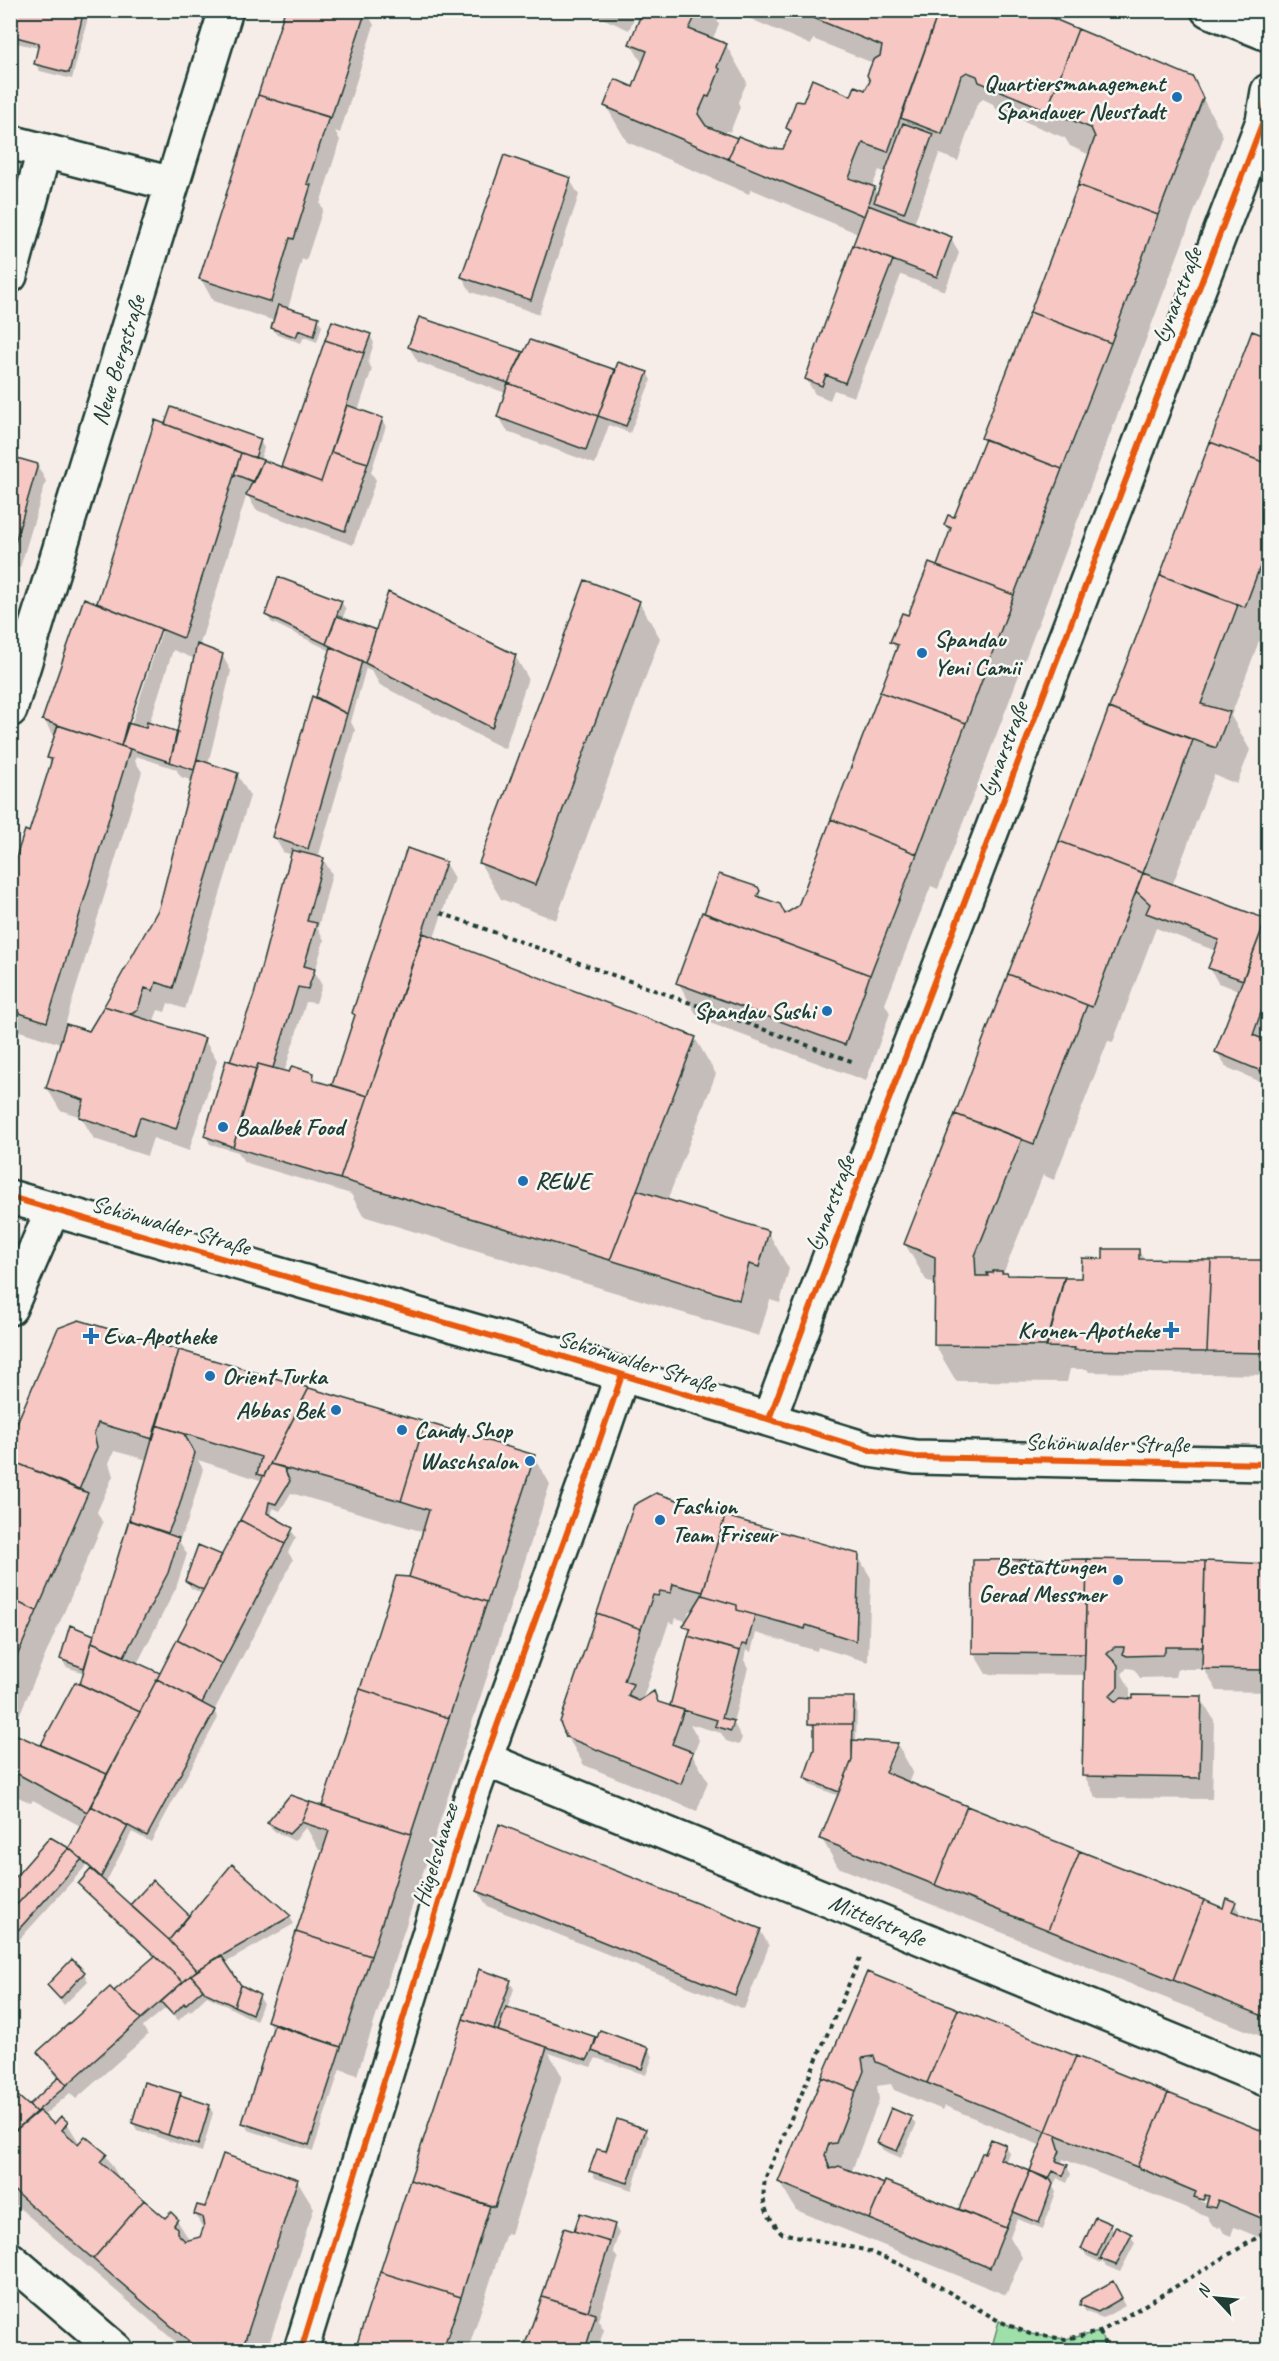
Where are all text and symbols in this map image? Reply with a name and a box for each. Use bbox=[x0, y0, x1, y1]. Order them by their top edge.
place label: Quartiersmanagement Spandauer Neustadt bbox=[984, 68, 1168, 126]
marker: Quartiersmanagement Spandauer Neustadt bbox=[1170, 90, 1184, 104]
street label: Lynarstraße bbox=[1145, 241, 1210, 347]
street label: Neue Bergstraße bbox=[84, 290, 153, 429]
place label: Spandau Yeni Camii bbox=[934, 624, 1023, 682]
marker: Spandau Yeni Camii bbox=[915, 646, 929, 660]
street label: Lynarstraße bbox=[971, 695, 1036, 801]
place label: Spandau Sushi bbox=[694, 996, 818, 1026]
marker: Spandau Sushi bbox=[820, 1004, 834, 1018]
place label: Baalbek Food bbox=[235, 1112, 348, 1142]
marker: Baalbek Food bbox=[216, 1120, 230, 1134]
street label: Lynarstraße bbox=[798, 1149, 863, 1255]
place label: REWE bbox=[535, 1166, 594, 1196]
marker: REWE bbox=[516, 1174, 530, 1188]
street label: Schönwalder Straße bbox=[88, 1188, 256, 1263]
place label: Kronen-Apotheke bbox=[1018, 1315, 1161, 1345]
place label: Eva-Apotheke bbox=[103, 1321, 218, 1351]
street label: Schönwalder Straße bbox=[554, 1323, 722, 1400]
marker: Kronen-Apotheke bbox=[1164, 1323, 1178, 1337]
marker: Eva-Apotheke bbox=[84, 1329, 98, 1343]
place label: Orient Turka bbox=[222, 1361, 329, 1391]
marker: Orient Turka bbox=[203, 1369, 217, 1383]
place label: Abbas Bek bbox=[236, 1395, 326, 1425]
marker: Abbas Bek bbox=[329, 1403, 343, 1417]
place label: Candy Shop bbox=[414, 1415, 514, 1445]
marker: Candy Shop bbox=[395, 1423, 409, 1437]
street label: Schönwalder Straße bbox=[1025, 1427, 1191, 1459]
place label: Waschsalon bbox=[420, 1446, 520, 1476]
marker: Waschsalon bbox=[523, 1454, 537, 1468]
place label: Fashion Team Friseur bbox=[672, 1491, 779, 1549]
marker: Fashion Team Friseur bbox=[653, 1513, 667, 1527]
place label: Bestattungen Gerad Messmer bbox=[979, 1551, 1108, 1609]
marker: Bestattungen Gerad Messmer bbox=[1111, 1573, 1125, 1587]
street label: Hügelschanze bbox=[405, 1798, 466, 1910]
street label: Mittelstraße bbox=[825, 1887, 932, 1954]
north arrow bbox=[1186, 2268, 1246, 2328]
text: N bbox=[1192, 2280, 1216, 2301]

